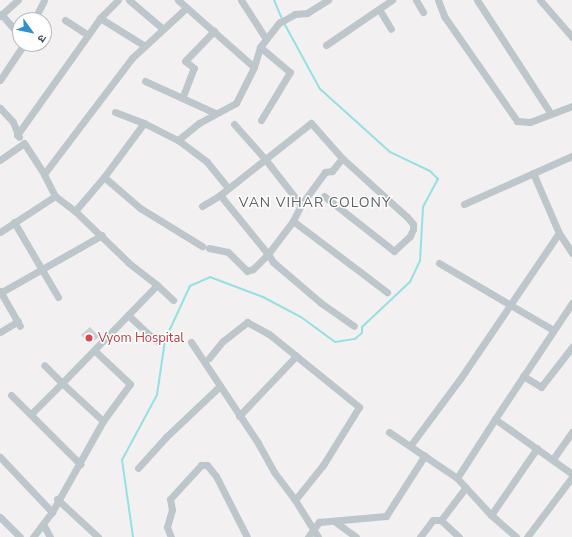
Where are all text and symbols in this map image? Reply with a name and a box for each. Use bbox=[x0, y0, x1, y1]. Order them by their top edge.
north arrow bbox=[12, 12, 52, 52]
text: उ bbox=[34, 31, 50, 45]
district label: VAN VIHAR COLONY bbox=[239, 195, 391, 211]
place label: Vyom Hospital bbox=[98, 330, 184, 346]
marker: Vyom Hospital bbox=[83, 332, 95, 344]

